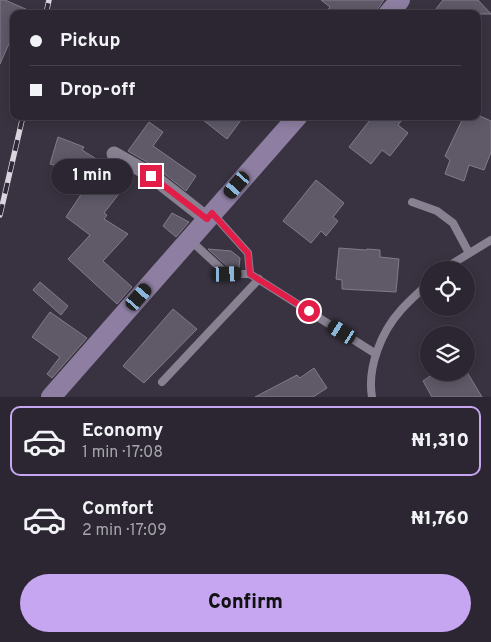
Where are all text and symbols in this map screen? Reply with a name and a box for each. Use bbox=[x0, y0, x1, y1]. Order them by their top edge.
text: Pickup bbox=[60, 29, 120, 53]
text: Drop-off bbox=[60, 78, 135, 102]
callout: 1 min bbox=[51, 158, 134, 194]
route end bbox=[140, 165, 162, 187]
text: 1 min bbox=[72, 166, 112, 186]
car bbox=[221, 169, 252, 201]
map controls bbox=[420, 261, 475, 381]
button: locate bbox=[420, 261, 475, 316]
car bbox=[211, 266, 242, 282]
car bbox=[123, 281, 154, 313]
route start bbox=[298, 300, 320, 322]
car bbox=[325, 318, 358, 346]
button: layers bbox=[420, 326, 475, 381]
icon: car bbox=[22, 419, 67, 464]
text: Economy bbox=[82, 419, 163, 443]
text: ₦1,310 bbox=[412, 429, 469, 453]
text: 1 min · 17:08 bbox=[82, 443, 163, 463]
icon: car bbox=[22, 497, 67, 542]
text: Comfort bbox=[82, 497, 154, 521]
text: ₦1,760 bbox=[411, 507, 469, 531]
text: 2 min · 17:09 bbox=[82, 521, 167, 541]
button: Confirm bbox=[20, 574, 471, 632]

